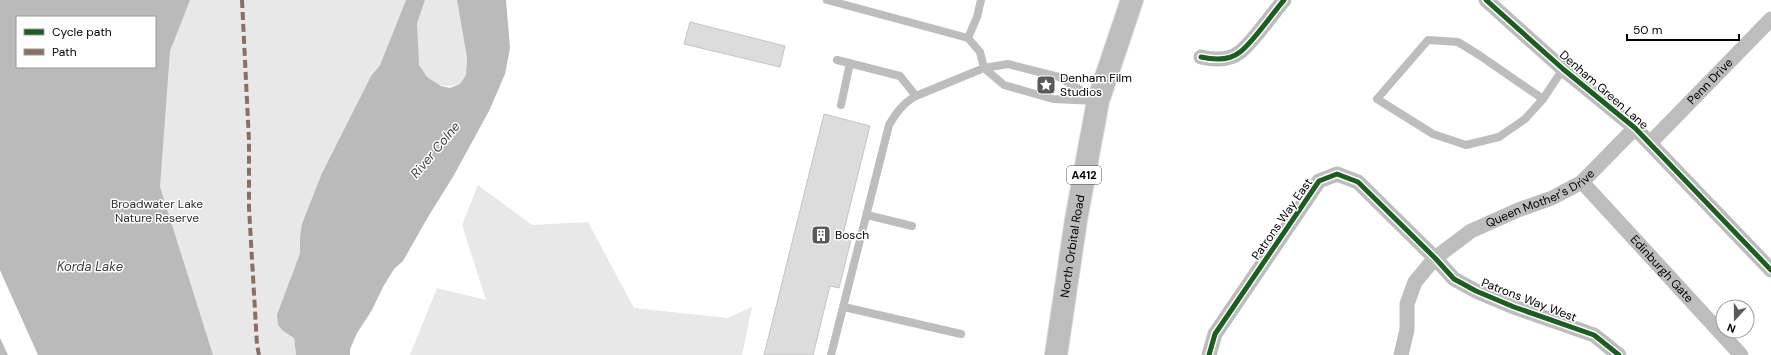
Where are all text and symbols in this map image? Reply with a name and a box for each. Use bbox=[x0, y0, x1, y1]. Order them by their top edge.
legend bbox=[16, 16, 156, 68]
scale bar bbox=[1627, 16, 1739, 42]
text: 50 m bbox=[1633, 22, 1662, 38]
text: Cycle path bbox=[52, 24, 112, 40]
text: Path bbox=[52, 44, 77, 60]
street label: Denham Green Lane bbox=[1556, 47, 1652, 133]
street label: Penn Drive bbox=[1684, 55, 1736, 108]
place label: Denham Film Studios bbox=[1060, 70, 1132, 100]
place icon: Denham Film Studios bbox=[1035, 74, 1057, 96]
water label: River Colne bbox=[406, 118, 464, 182]
road number: A412 bbox=[1067, 166, 1101, 184]
street label: Queen Mother's Drive bbox=[1483, 166, 1598, 231]
street label: Patrons Way East bbox=[1248, 175, 1316, 263]
street label: North Orbital Road bbox=[1057, 193, 1089, 299]
park label: Broadwater Lake Nature Reserve bbox=[111, 196, 203, 226]
building icon: Bosch bbox=[810, 224, 832, 246]
place label: Bosch bbox=[835, 227, 869, 243]
street label: Edinburgh Gate bbox=[1627, 232, 1697, 306]
water label: Korda Lake bbox=[57, 258, 123, 275]
street label: Patrons Way West bbox=[1479, 274, 1579, 326]
north arrow bbox=[1715, 299, 1755, 339]
text: N bbox=[1725, 320, 1738, 336]

